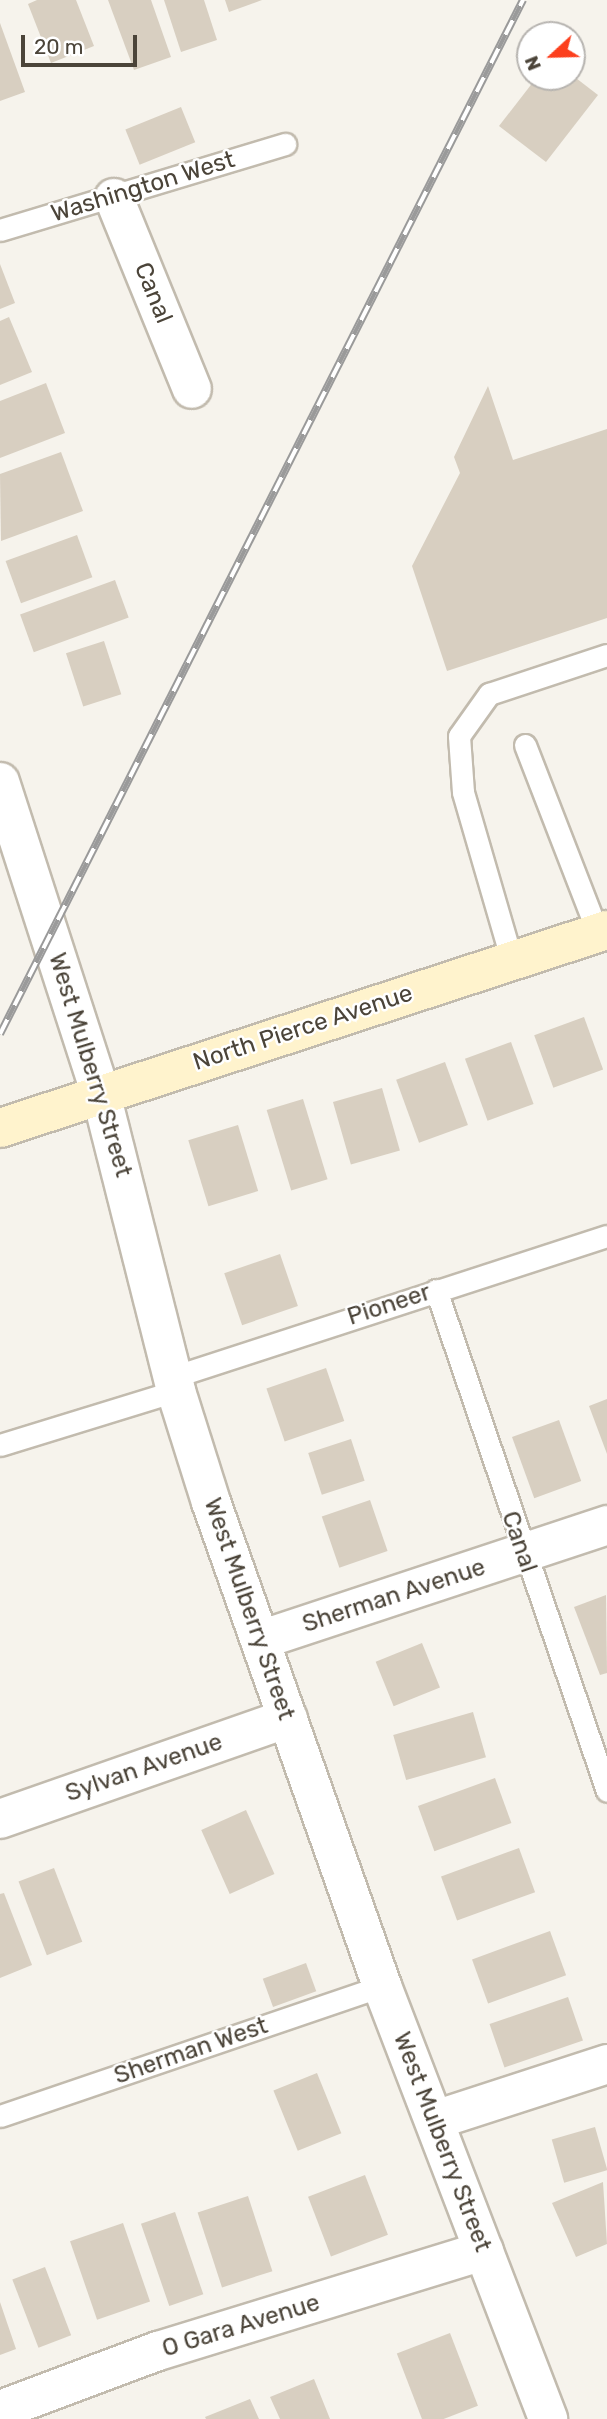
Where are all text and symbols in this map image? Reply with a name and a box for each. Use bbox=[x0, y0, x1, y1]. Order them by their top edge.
scale bar bbox=[24, 21, 140, 65]
north arrow bbox=[516, 21, 586, 91]
text: 20 m bbox=[34, 34, 83, 59]
text: N bbox=[520, 53, 546, 74]
street label: Washington West bbox=[48, 145, 238, 229]
street label: Canal bbox=[128, 258, 178, 328]
street label: West Mulberry Street bbox=[42, 949, 138, 1181]
street label: North Pierce Avenue bbox=[189, 979, 417, 1077]
street label: Pioneer bbox=[344, 1278, 434, 1332]
street label: West Mulberry Street bbox=[197, 1494, 301, 1724]
street label: Canal bbox=[495, 1508, 543, 1576]
street label: Sherman Avenue bbox=[299, 1553, 489, 1639]
street label: Sylvan Avenue bbox=[62, 1728, 226, 1808]
street label: Sherman West bbox=[110, 2011, 272, 2091]
street label: West Mulberry Street bbox=[387, 2028, 497, 2256]
street label: O Gara Avenue bbox=[158, 2288, 324, 2364]

